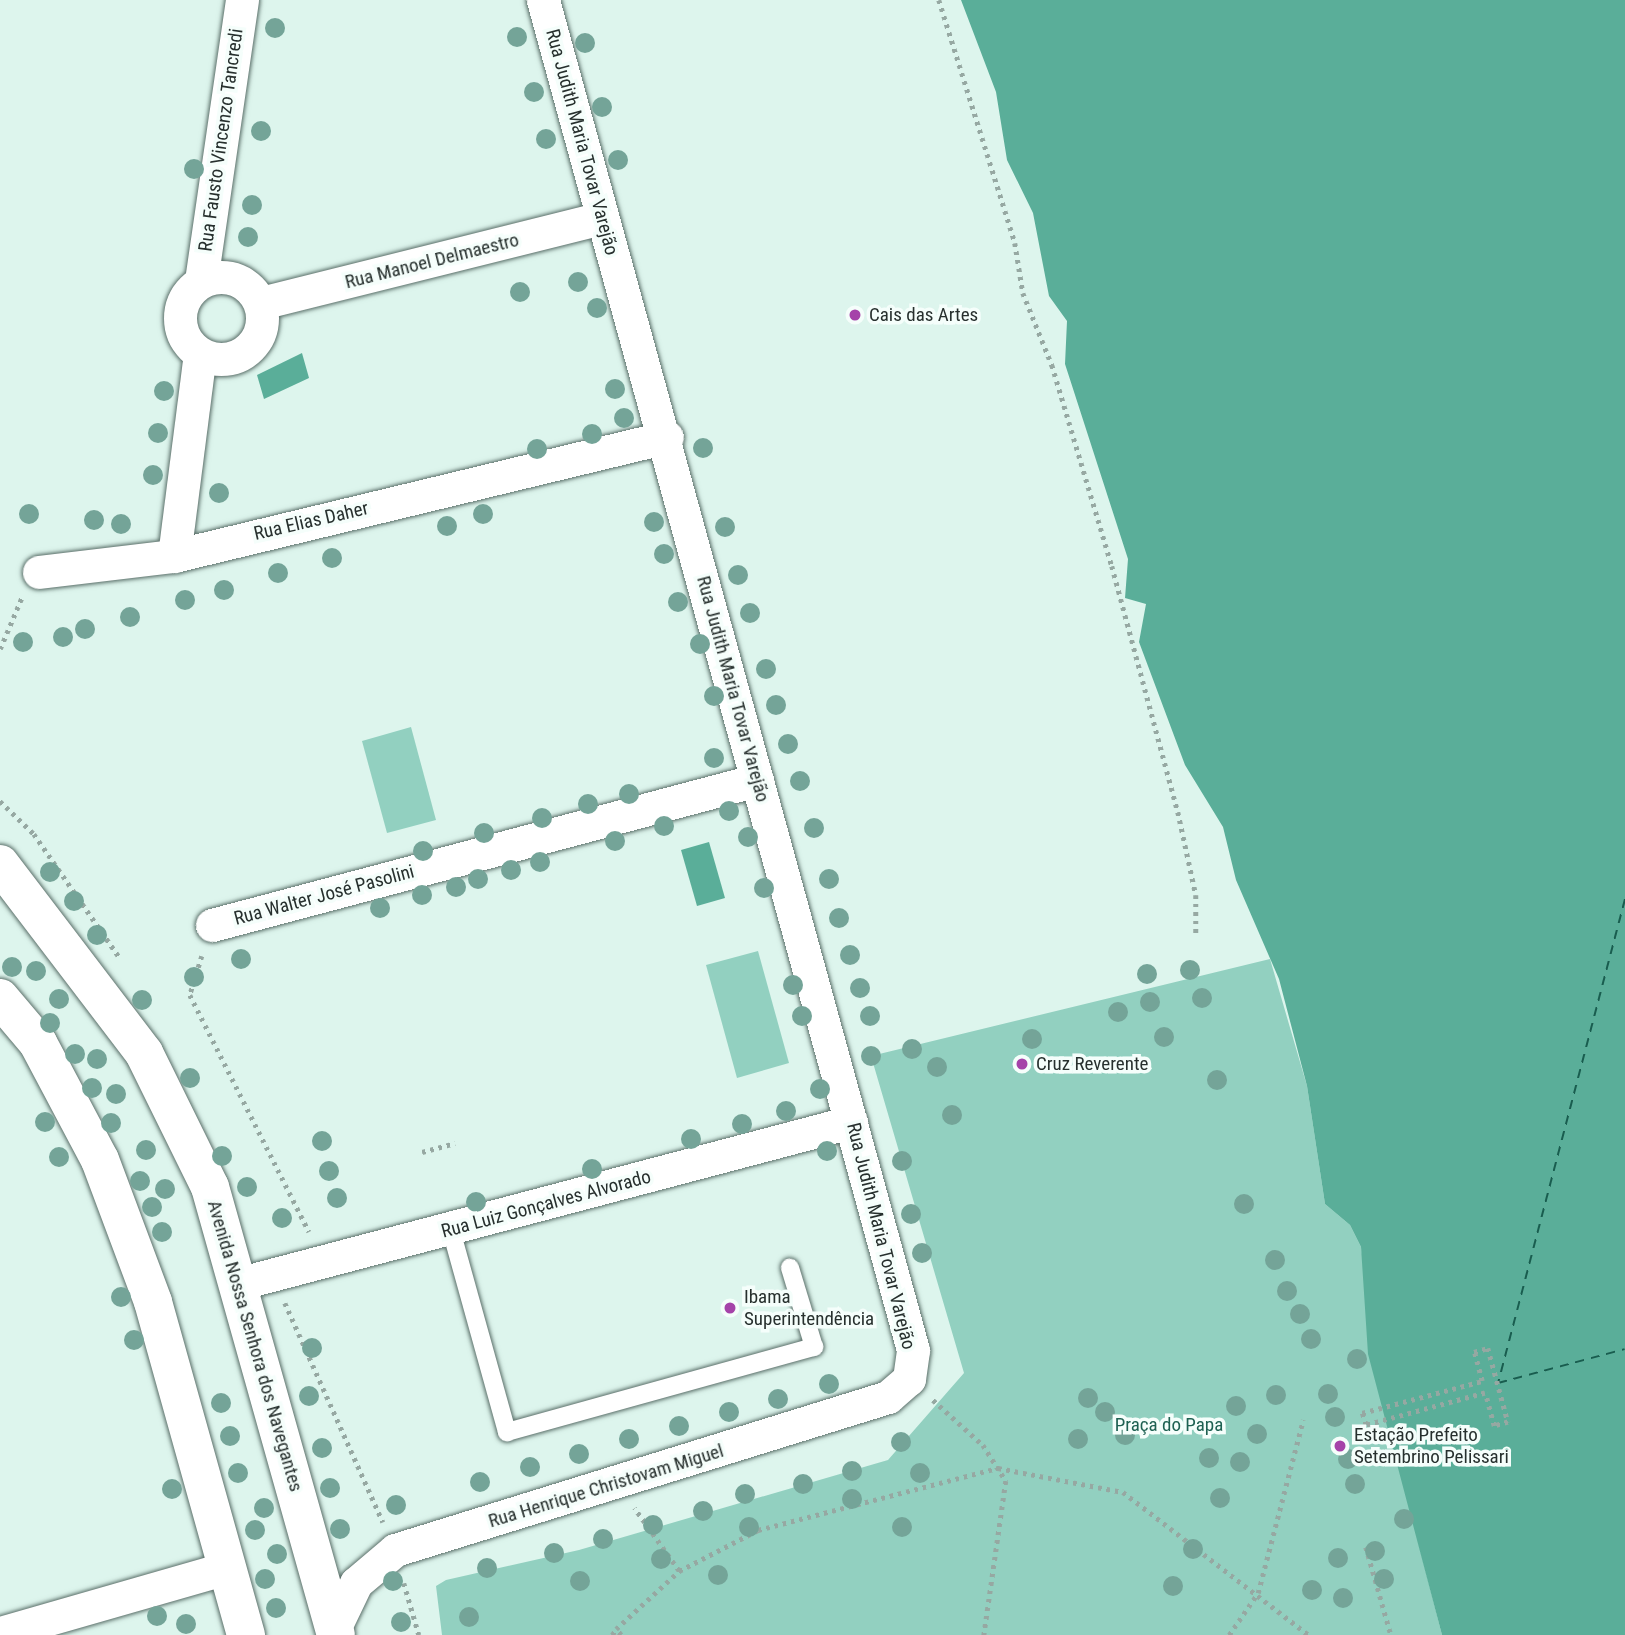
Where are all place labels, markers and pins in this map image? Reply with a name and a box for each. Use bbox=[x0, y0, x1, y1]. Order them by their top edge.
place label: Cais das Artes bbox=[869, 304, 978, 326]
marker: Cais das Artes bbox=[847, 307, 863, 323]
place label: Cruz Reverente bbox=[1036, 1053, 1148, 1075]
marker: Cruz Reverente bbox=[1014, 1056, 1030, 1072]
place label: Ibama Superintendência bbox=[744, 1286, 874, 1330]
marker: Ibama Superintendência bbox=[722, 1300, 738, 1316]
place label: Estação Prefeito Setembrino Pelissari bbox=[1354, 1424, 1509, 1468]
marker: Estação Prefeito Setembrino Pelissari bbox=[1332, 1438, 1348, 1454]

